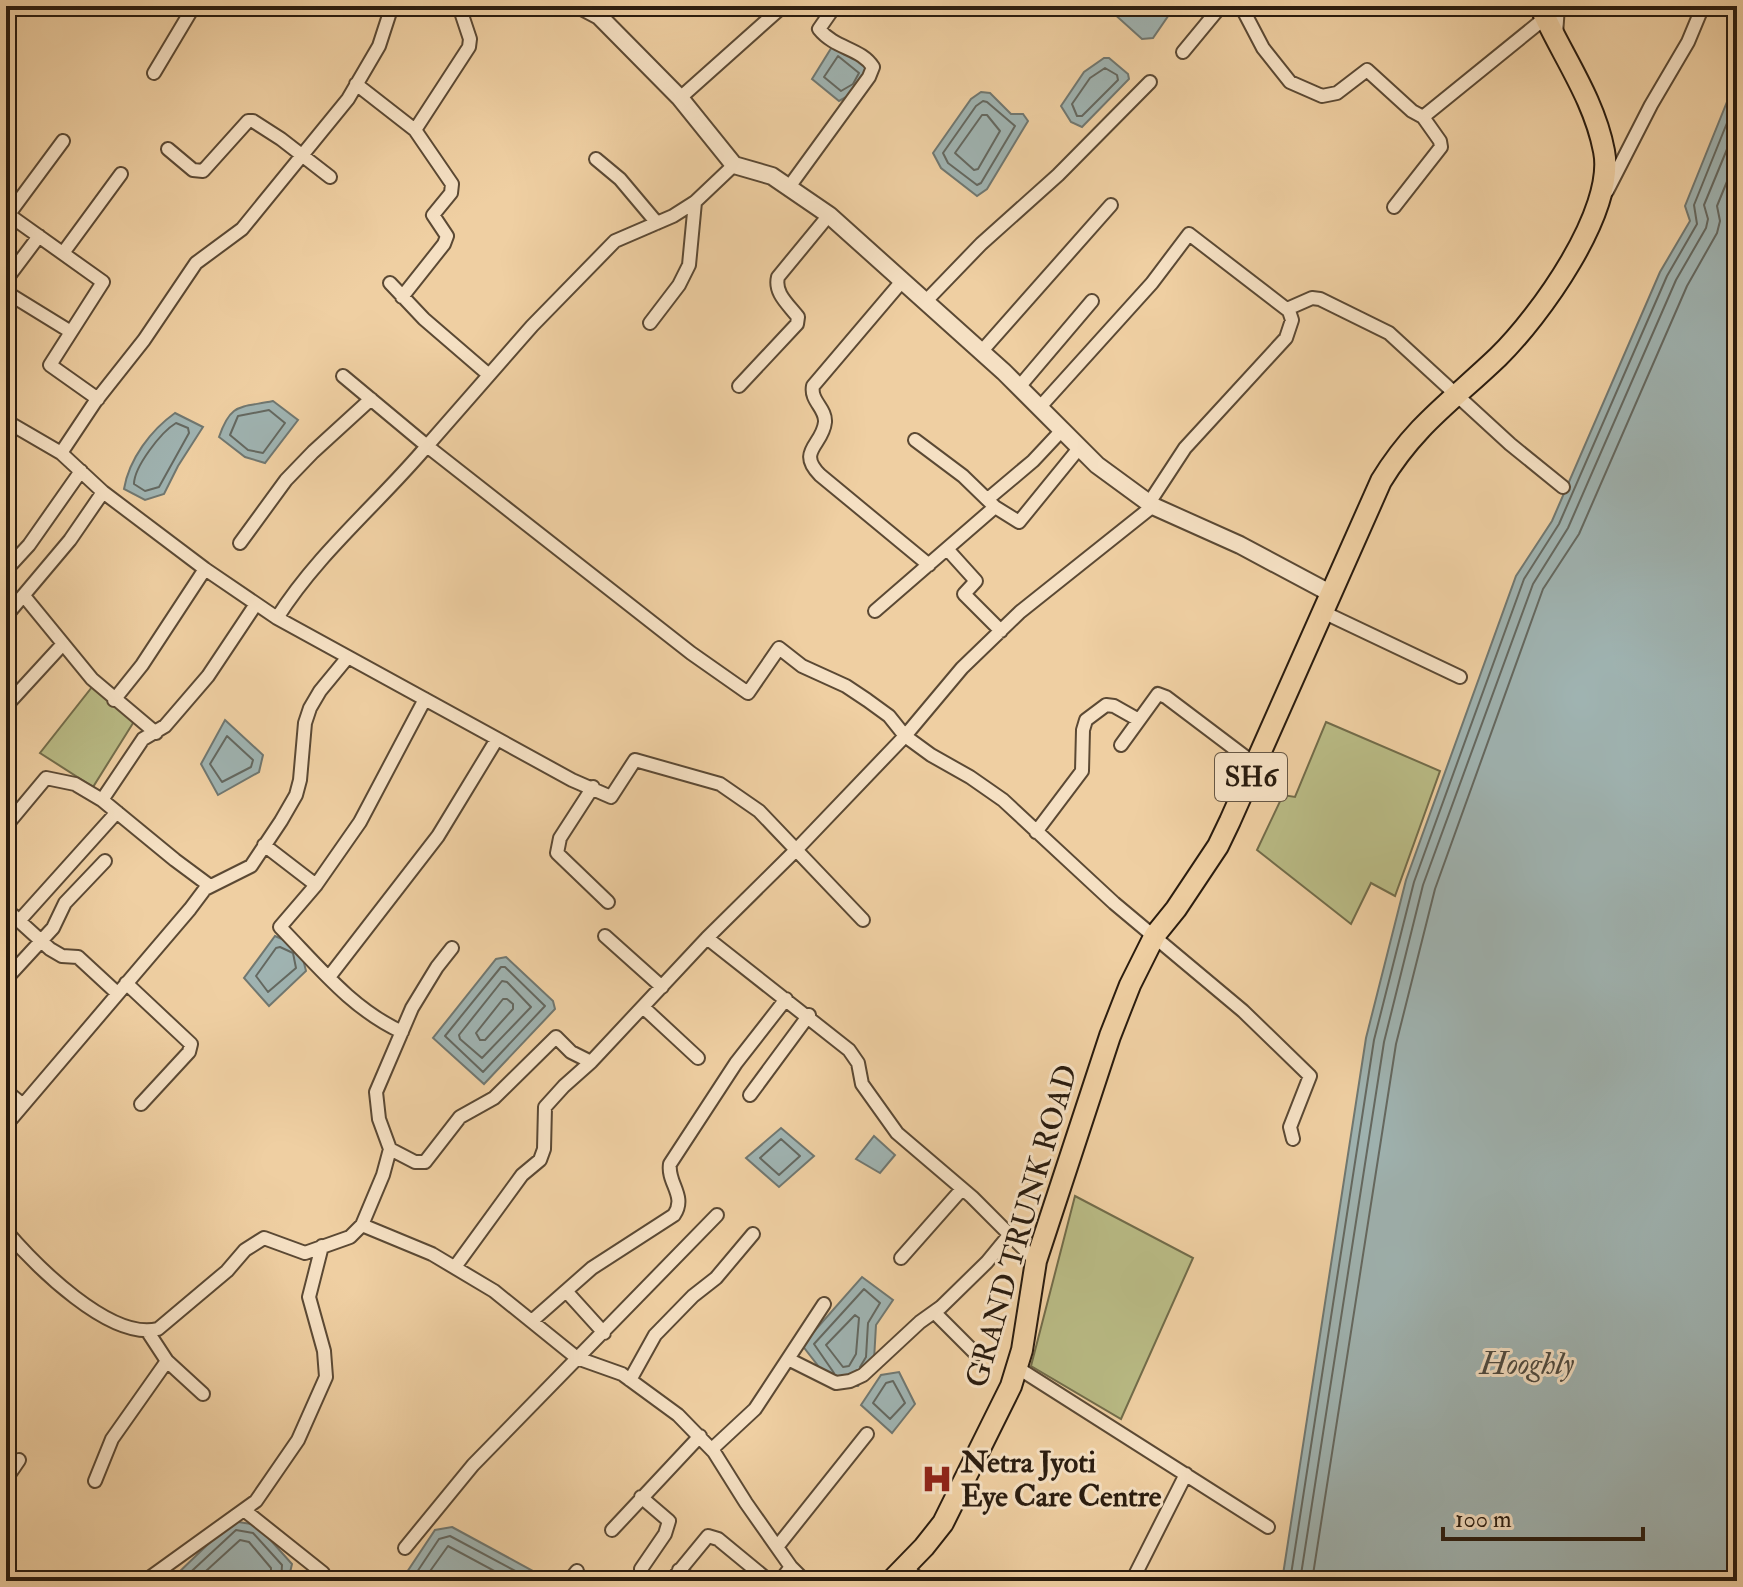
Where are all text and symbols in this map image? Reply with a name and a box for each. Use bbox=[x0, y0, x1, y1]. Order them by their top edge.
road number: SH6 bbox=[1215, 753, 1287, 801]
street label: GRAND TRUNK ROAD bbox=[958, 1060, 1086, 1392]
water label: Hooghly bbox=[1478, 1344, 1574, 1384]
place label: Netra Jyoti Eye Care Centre bbox=[960, 1444, 1162, 1515]
hospital icon: Netra Jyoti Eye Care Centre bbox=[920, 1462, 954, 1496]
scale bar bbox=[1443, 1491, 1643, 1541]
text: 100 m bbox=[1455, 1504, 1512, 1535]

